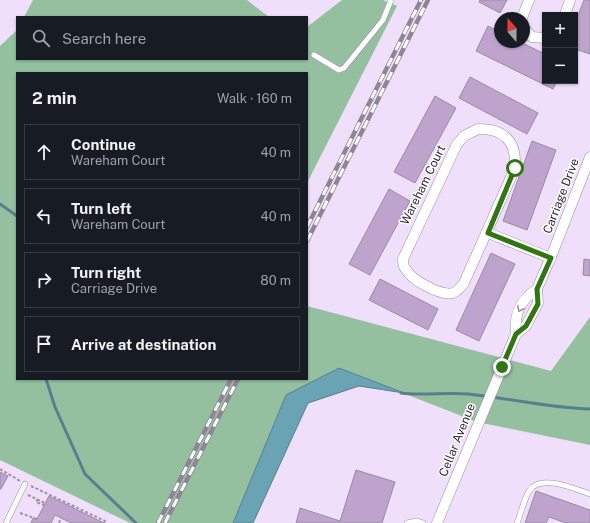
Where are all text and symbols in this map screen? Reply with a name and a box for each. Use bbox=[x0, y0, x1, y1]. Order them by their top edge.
north arrow bbox=[494, 12, 530, 48]
map controls bbox=[542, 12, 578, 84]
button: + bbox=[542, 12, 578, 48]
search box bbox=[16, 16, 308, 60]
icon: search bbox=[30, 27, 52, 49]
text: Search here bbox=[62, 30, 146, 47]
button: − bbox=[542, 48, 578, 84]
text: 2 min bbox=[32, 88, 77, 108]
text: Walk · 160 m bbox=[217, 91, 292, 106]
text: Continue bbox=[71, 136, 136, 153]
icon: ahead bbox=[33, 141, 55, 163]
street label: Wareham Court bbox=[398, 143, 449, 227]
text: 40 m bbox=[260, 145, 291, 160]
text: Wareham Court bbox=[71, 153, 165, 168]
street label: Carriage Drive bbox=[540, 156, 582, 236]
route start bbox=[506, 159, 524, 177]
text: Turn left bbox=[71, 200, 132, 217]
icon: left bbox=[33, 205, 55, 227]
text: 40 m bbox=[260, 209, 291, 224]
text: Wareham Court bbox=[71, 217, 165, 232]
text: Turn right bbox=[71, 264, 141, 281]
icon: right bbox=[33, 269, 55, 291]
text: 80 m bbox=[260, 273, 291, 288]
text: Carriage Drive bbox=[71, 281, 157, 296]
one-way arrow bbox=[517, 304, 525, 312]
icon: arrive bbox=[33, 333, 55, 355]
text: Arrive at destination bbox=[71, 336, 216, 353]
route end bbox=[493, 358, 511, 376]
street label: Cellar Avenue bbox=[436, 401, 478, 479]

